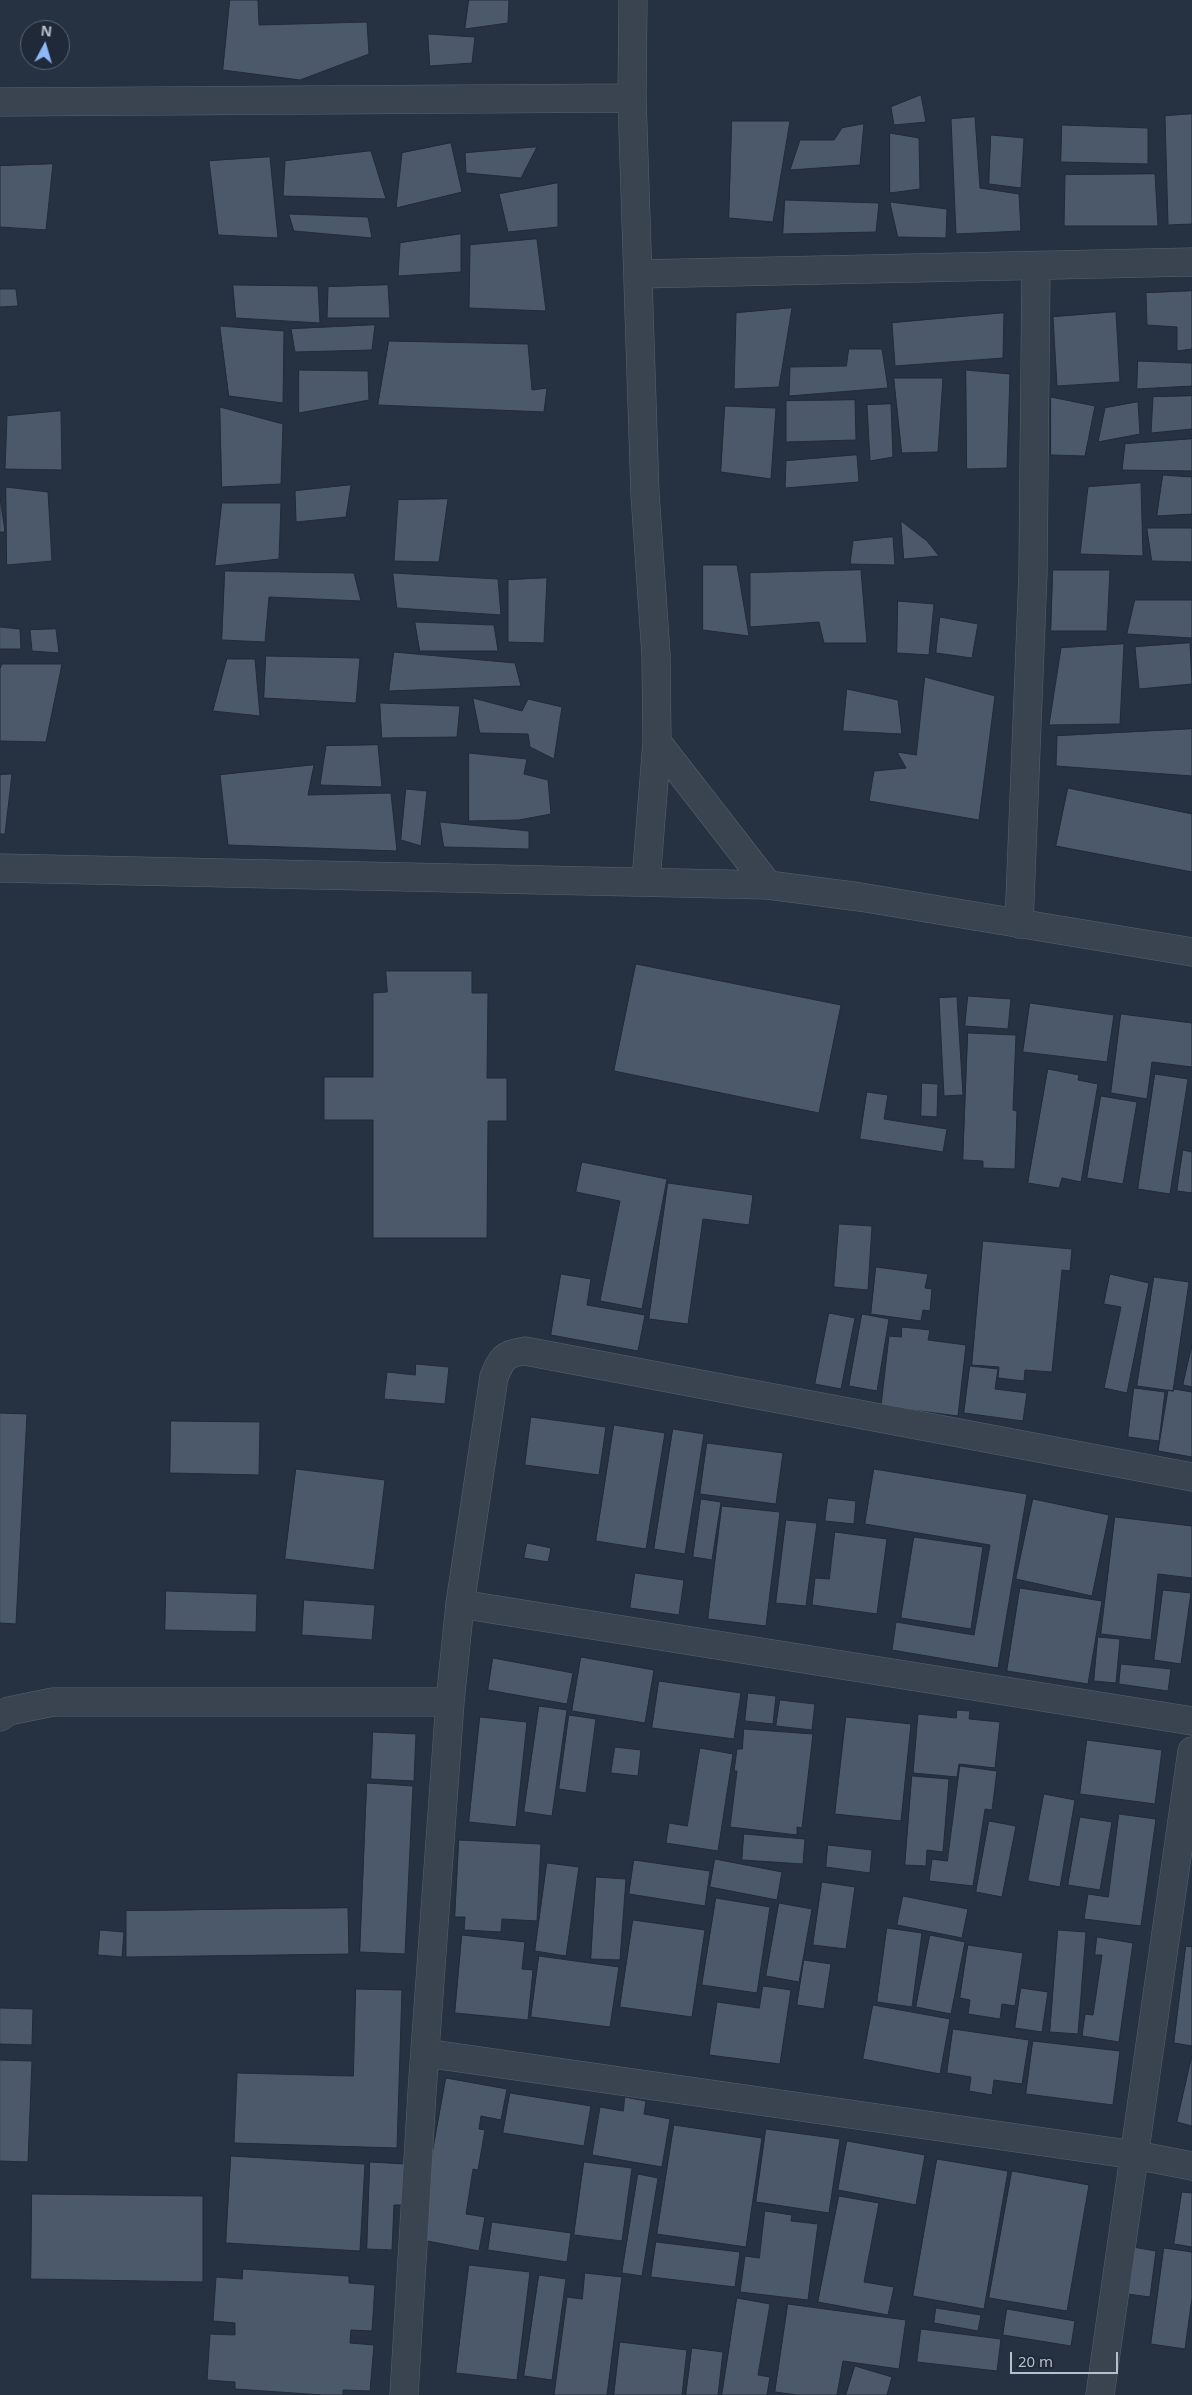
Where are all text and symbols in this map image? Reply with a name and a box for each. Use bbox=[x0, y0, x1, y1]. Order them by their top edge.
north arrow bbox=[20, 20, 70, 70]
text: N bbox=[40, 21, 53, 41]
scale bar bbox=[1012, 2342, 1120, 2374]
text: 20 m bbox=[1018, 2351, 1053, 2371]

